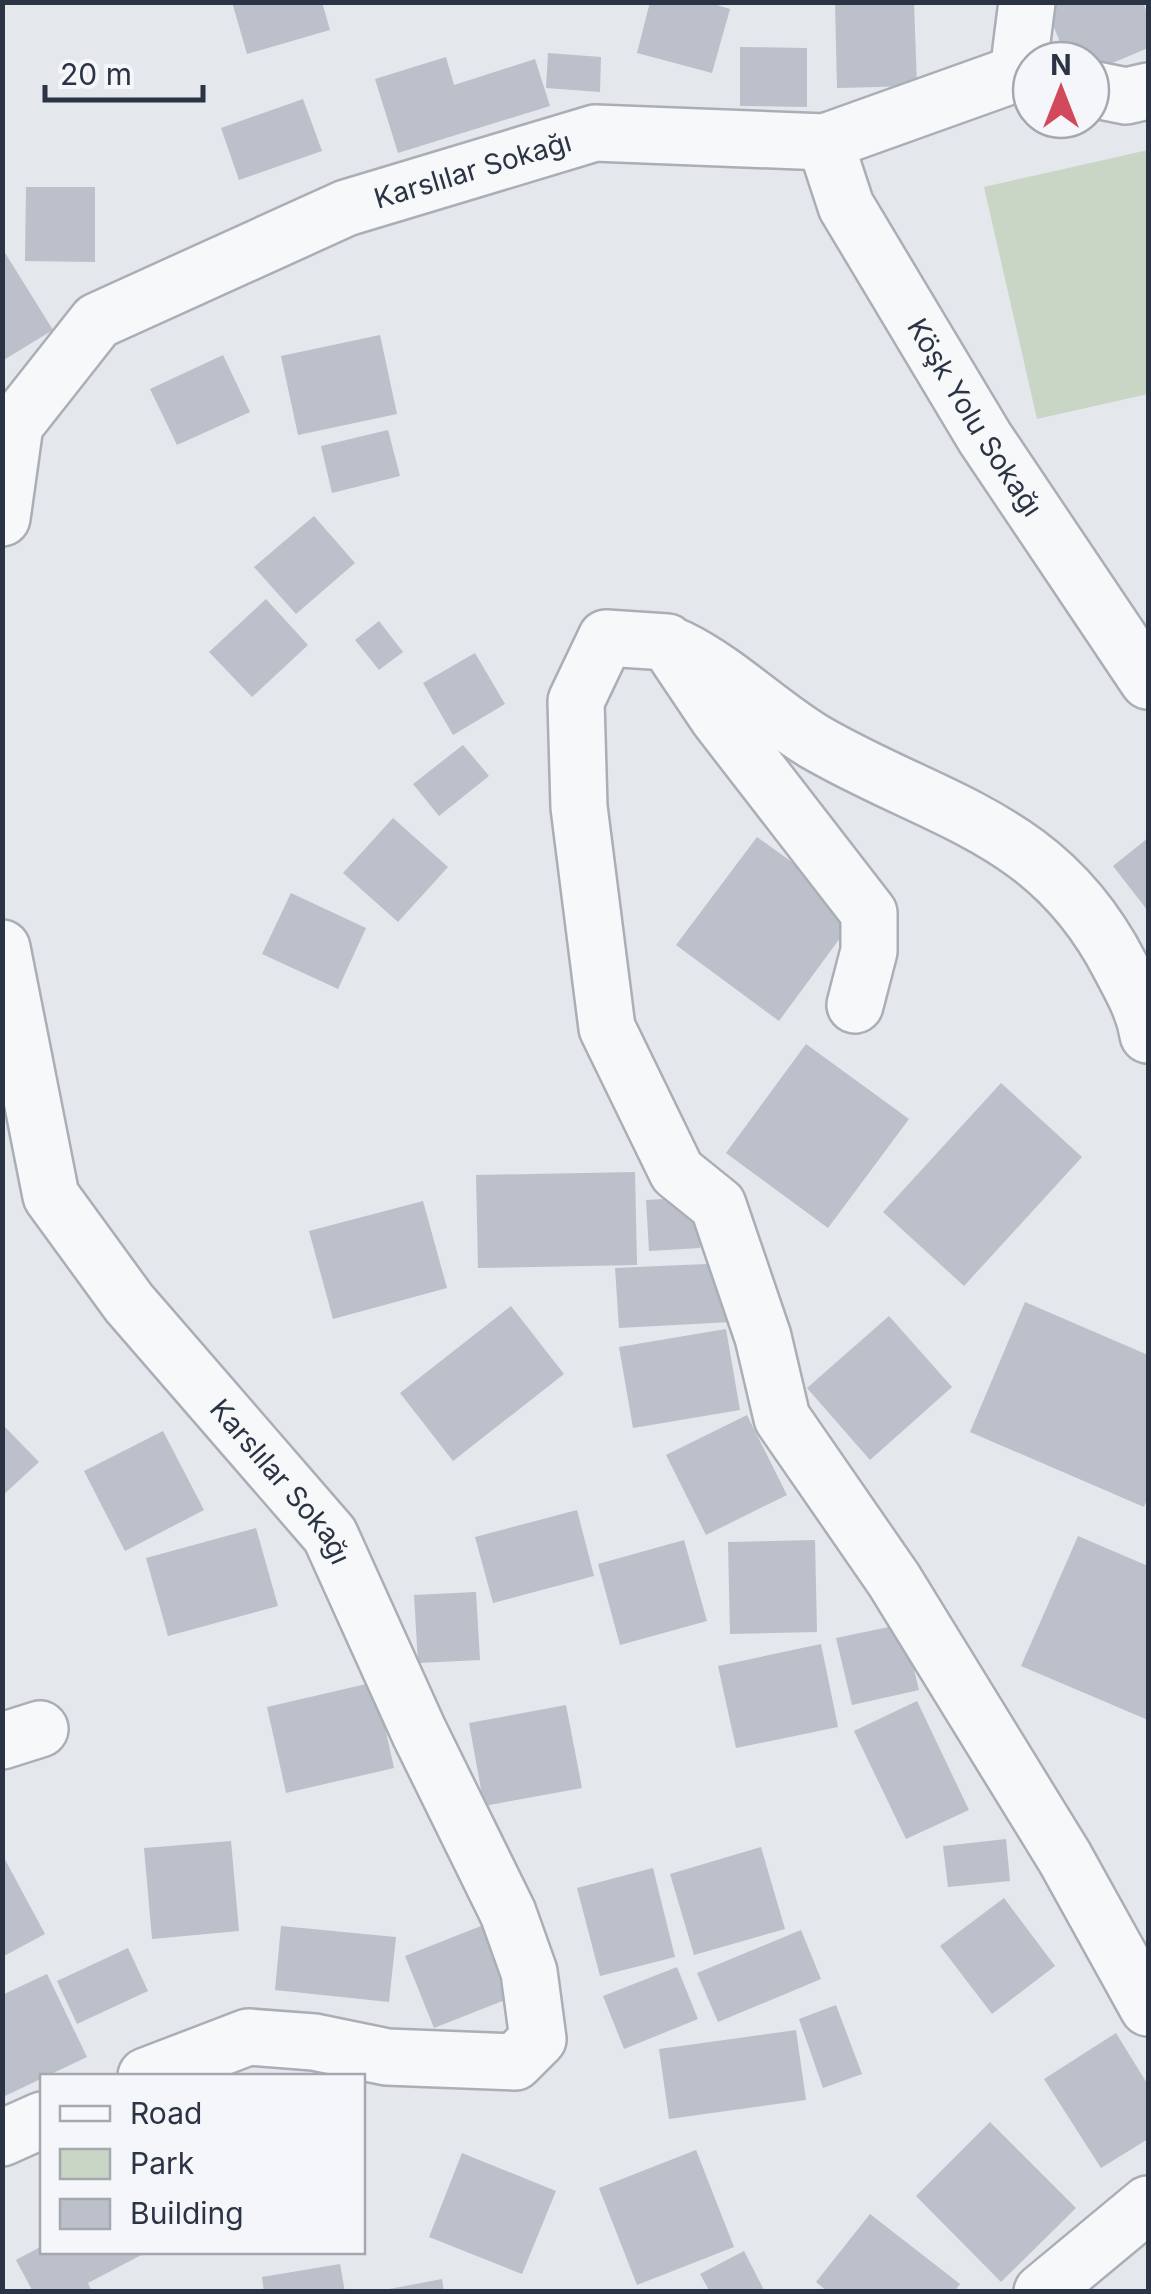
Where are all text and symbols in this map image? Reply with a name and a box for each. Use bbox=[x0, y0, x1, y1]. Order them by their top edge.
scale bar bbox=[45, 40, 202, 102]
north arrow bbox=[1011, 40, 1111, 140]
text: N bbox=[1050, 48, 1072, 82]
text: 20 m bbox=[60, 56, 132, 92]
street label: Karslılar Sokağı bbox=[370, 124, 575, 216]
street label: Köşk Yolu Sokağı bbox=[900, 312, 1050, 523]
street label: Karslılar Sokağı bbox=[203, 1392, 358, 1569]
legend bbox=[40, 2074, 365, 2254]
text: Road bbox=[130, 2095, 202, 2131]
text: Park bbox=[130, 2145, 195, 2181]
text: Building bbox=[130, 2195, 244, 2231]

